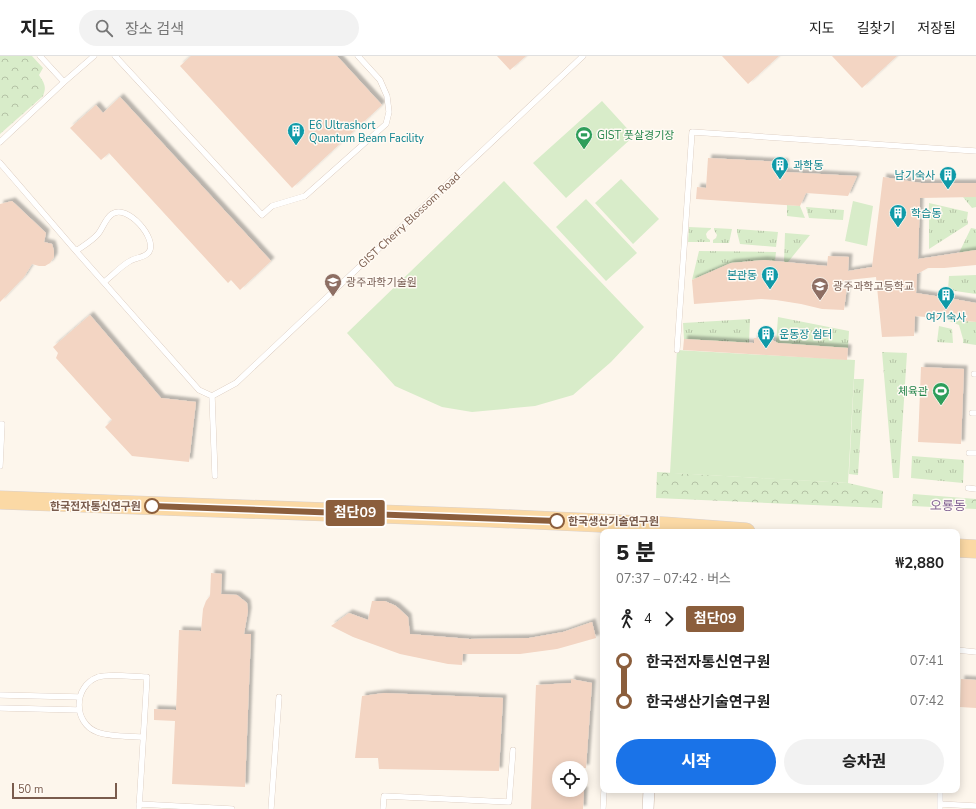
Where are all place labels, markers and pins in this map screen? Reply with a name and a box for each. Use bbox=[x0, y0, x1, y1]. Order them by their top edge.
place label: E6 Ultrashort Quantum Beam Facility bbox=[309, 118, 424, 146]
building icon: E6 Ultrashort Quantum Beam Facility bbox=[286, 121, 306, 146]
sports icon: GIST 풋살경기장 bbox=[574, 125, 594, 150]
place label: GIST 풋살경기장 bbox=[597, 128, 674, 143]
building icon: 과학동 bbox=[770, 155, 790, 180]
place label: 과학동 bbox=[793, 158, 823, 173]
building icon: 남기숙사 bbox=[938, 165, 958, 190]
place label: 남기숙사 bbox=[895, 168, 935, 183]
building icon: 학습동 bbox=[888, 203, 908, 228]
place label: 학습동 bbox=[911, 206, 941, 221]
building icon: 본관동 bbox=[760, 265, 780, 290]
place label: 본관동 bbox=[727, 268, 757, 283]
school or university icon: 광주과학기술원 bbox=[323, 272, 343, 297]
place label: 광주과학기술원 bbox=[346, 275, 417, 290]
school or university icon: 광주과학고등학교 bbox=[810, 276, 830, 301]
place label: 광주과학고등학교 bbox=[833, 279, 914, 294]
building icon: 여기숙사 bbox=[936, 285, 956, 310]
place label: 여기숙사 bbox=[926, 310, 966, 325]
building icon: 운동장 쉼터 bbox=[756, 324, 776, 349]
place label: 운동장 쉼터 bbox=[779, 327, 832, 342]
sports icon: 체육관 bbox=[931, 381, 951, 406]
place label: 체육관 bbox=[898, 384, 928, 399]
marker: 한국전자통신연구원 bbox=[144, 498, 160, 514]
place label: 한국전자통신연구원 bbox=[50, 499, 141, 514]
marker: 한국생산기술연구원 bbox=[549, 513, 565, 529]
place label: 한국생산기술연구원 bbox=[568, 514, 659, 529]

